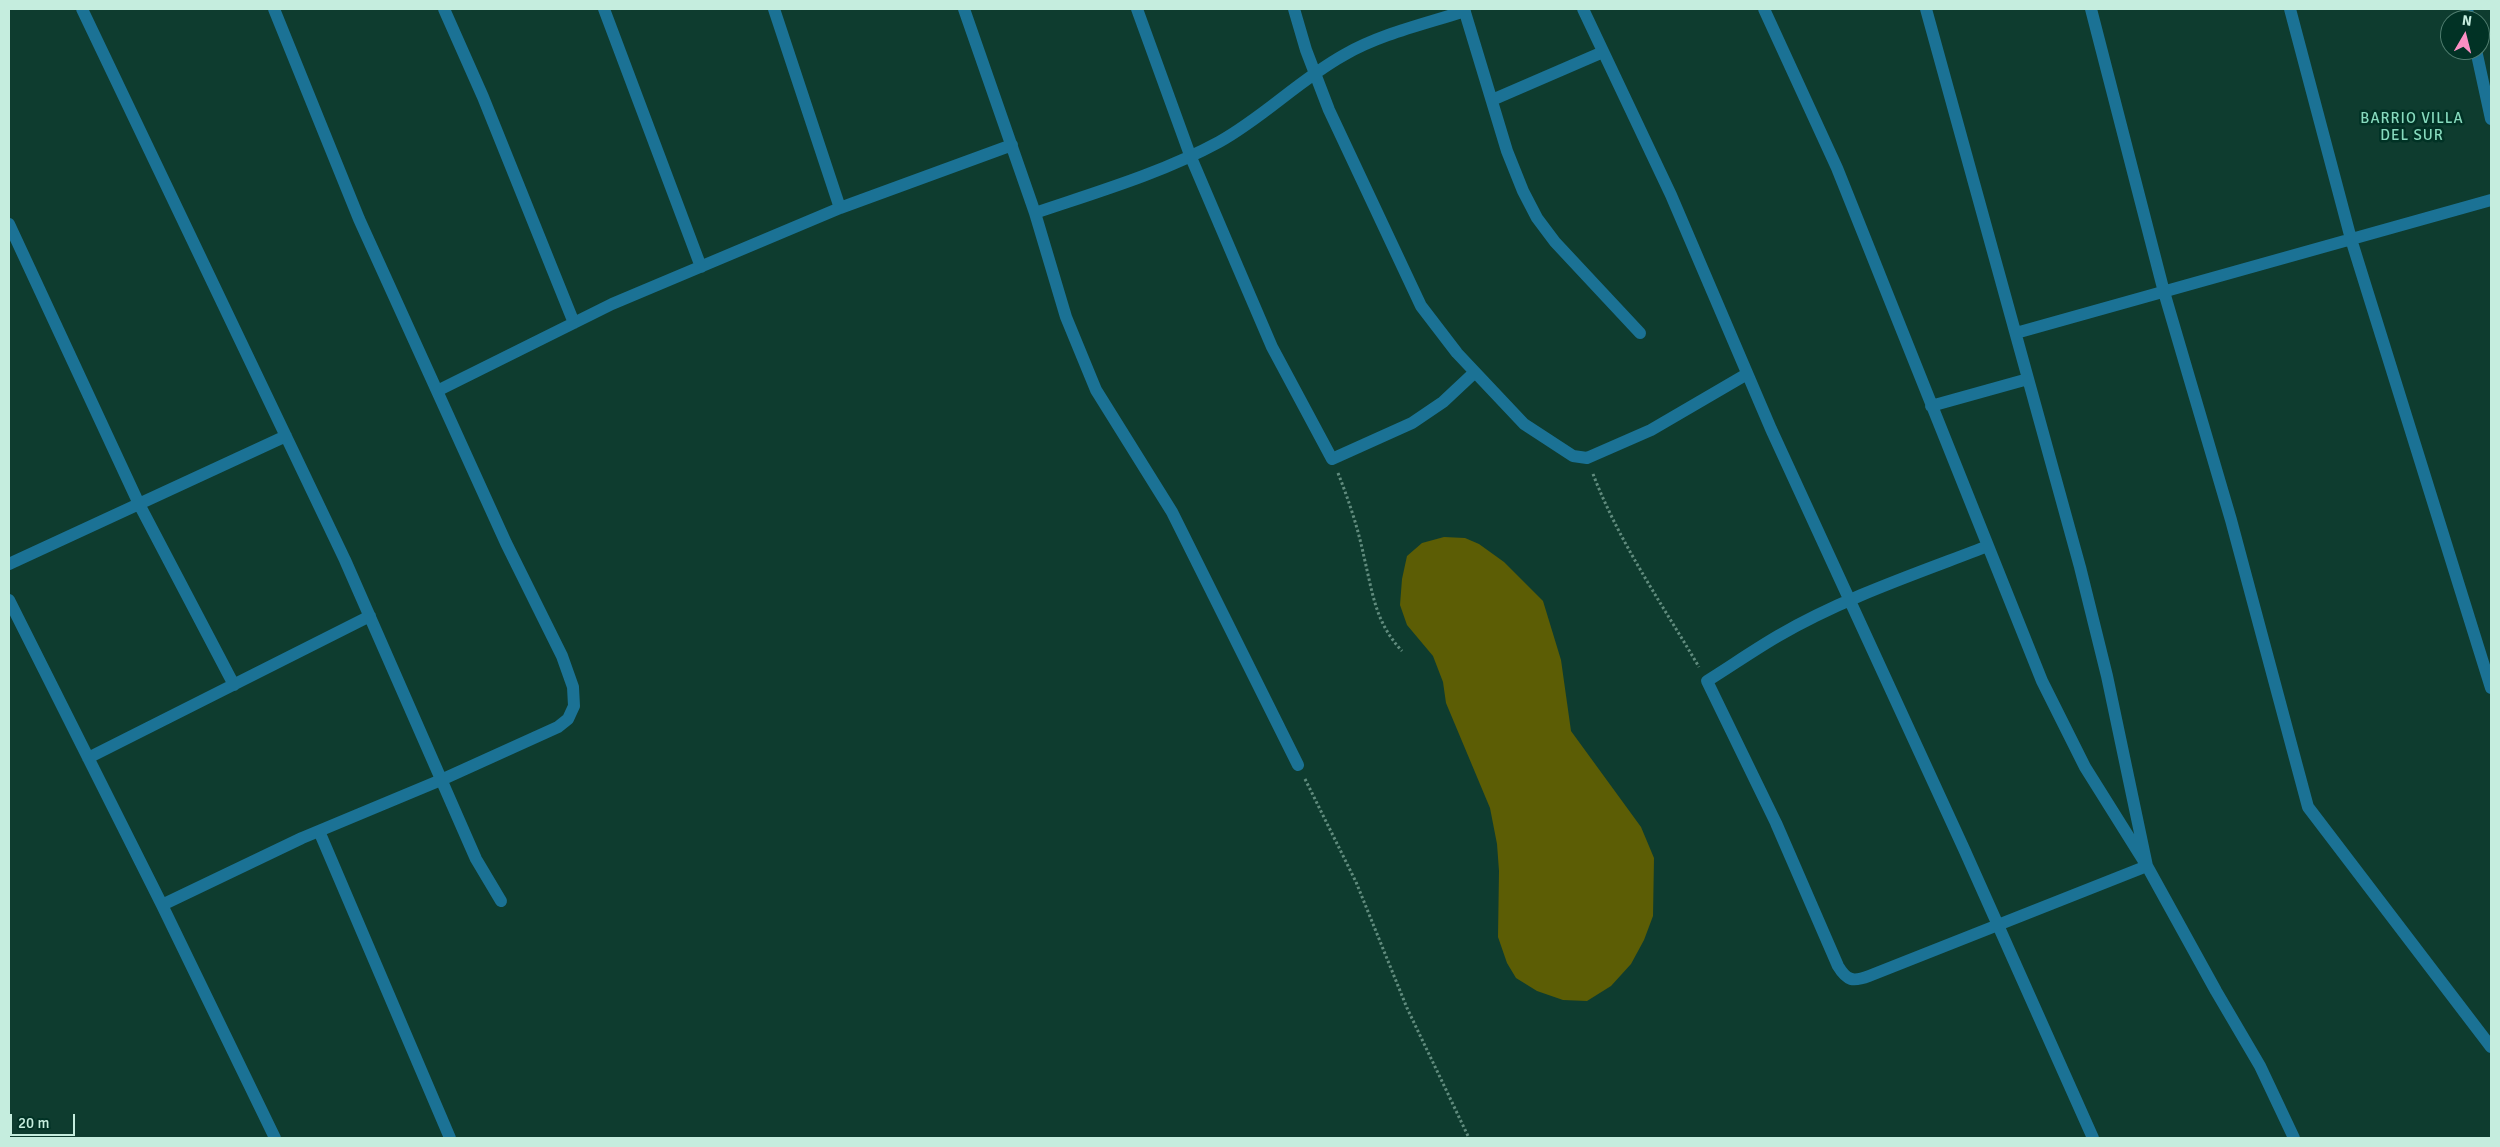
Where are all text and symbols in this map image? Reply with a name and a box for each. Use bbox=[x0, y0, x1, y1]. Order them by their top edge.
north arrow bbox=[2440, 10, 2490, 60]
text: N bbox=[2461, 12, 2473, 30]
district label: BARRIO VILLA DEL SUR bbox=[2359, 110, 2465, 145]
scale bar bbox=[12, 1104, 78, 1136]
text: 20 m bbox=[18, 1114, 49, 1132]

